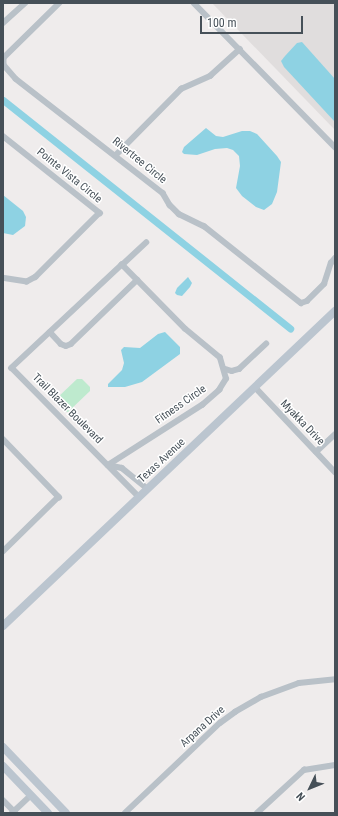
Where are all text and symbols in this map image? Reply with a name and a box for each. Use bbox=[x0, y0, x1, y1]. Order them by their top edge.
scale bar bbox=[202, 8, 305, 34]
text: 100 m bbox=[207, 16, 237, 30]
street label: Rivertree Circle bbox=[109, 135, 169, 187]
street label: Pointe Vista Circle bbox=[34, 146, 104, 206]
street label: Trail Blazer Boulevard bbox=[29, 371, 105, 447]
street label: Fitness Circle bbox=[153, 383, 209, 427]
street label: Myakka Drive bbox=[277, 398, 327, 448]
street label: Texas Avenue bbox=[136, 436, 188, 486]
street label: Arpana Drive bbox=[178, 704, 228, 750]
north arrow bbox=[290, 768, 330, 808]
text: N bbox=[294, 790, 308, 803]

